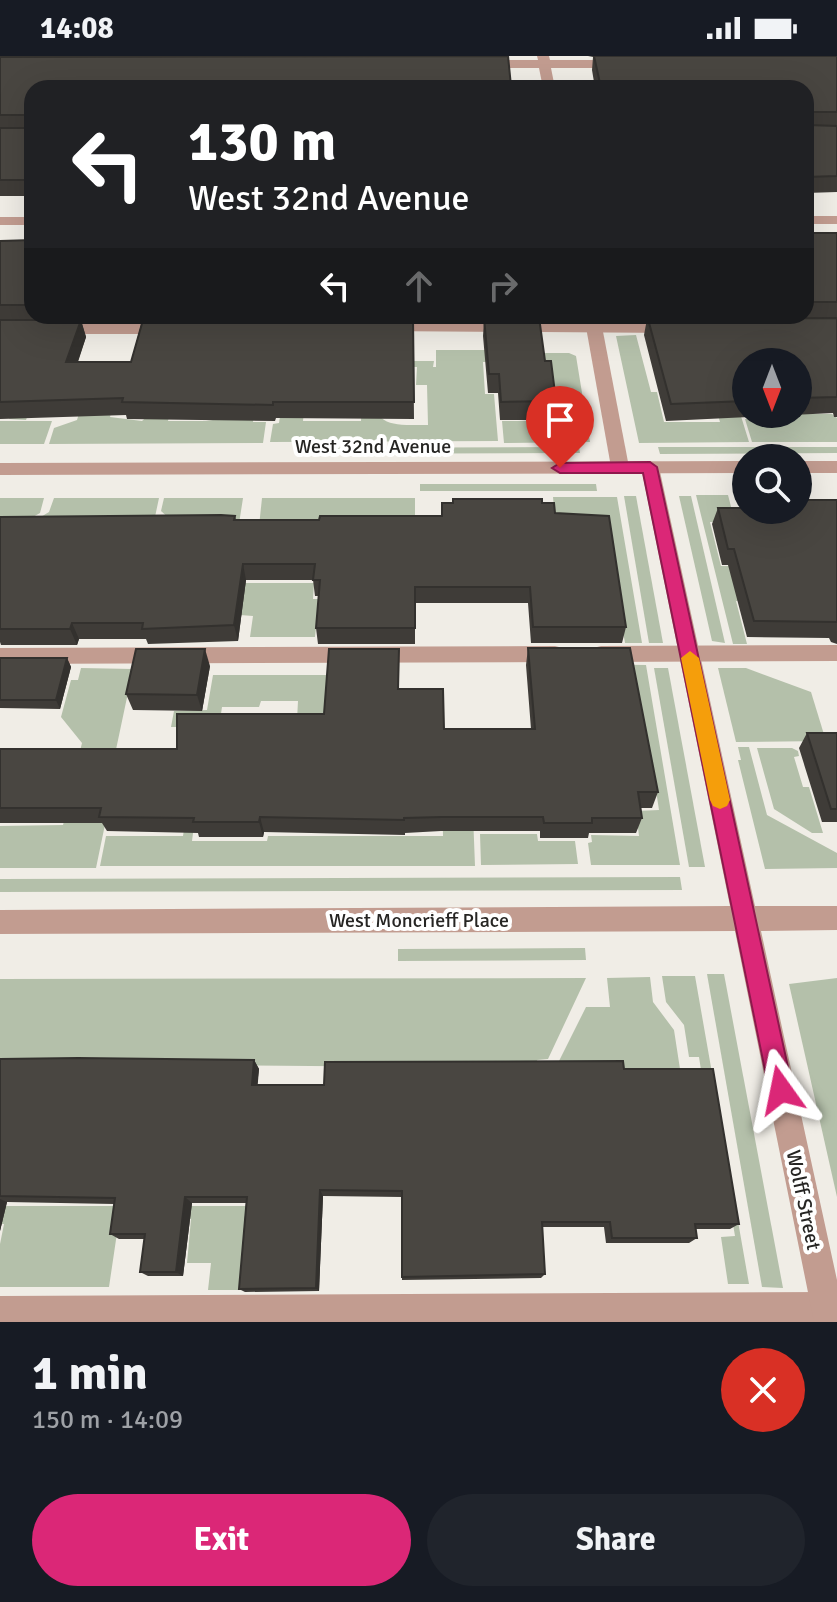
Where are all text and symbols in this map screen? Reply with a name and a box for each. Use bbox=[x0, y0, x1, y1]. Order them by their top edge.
text: 14:08 bbox=[40, 10, 114, 47]
text: 130 m bbox=[188, 107, 336, 176]
icon: left bbox=[56, 112, 160, 216]
text: West 32nd Avenue bbox=[188, 176, 470, 221]
icon: left bbox=[313, 264, 357, 308]
icon: ahead bbox=[397, 264, 441, 308]
icon: right bbox=[481, 264, 525, 308]
north arrow bbox=[732, 348, 812, 428]
map controls bbox=[732, 348, 812, 524]
pin bbox=[526, 386, 594, 468]
icon: arrive bbox=[538, 398, 582, 442]
street label: West 32nd Avenue bbox=[295, 434, 451, 459]
button: search bbox=[732, 444, 812, 524]
street label: West Moncrieff Place bbox=[329, 908, 509, 933]
position arrow bbox=[739, 1048, 823, 1132]
street label: Wolff Street bbox=[781, 1148, 826, 1252]
text: 1 min bbox=[32, 1344, 148, 1403]
button: close bbox=[721, 1348, 805, 1432]
text: 150 m · 14:09 bbox=[32, 1404, 183, 1436]
button: Exit bbox=[32, 1494, 411, 1586]
button: Share bbox=[427, 1494, 805, 1586]

